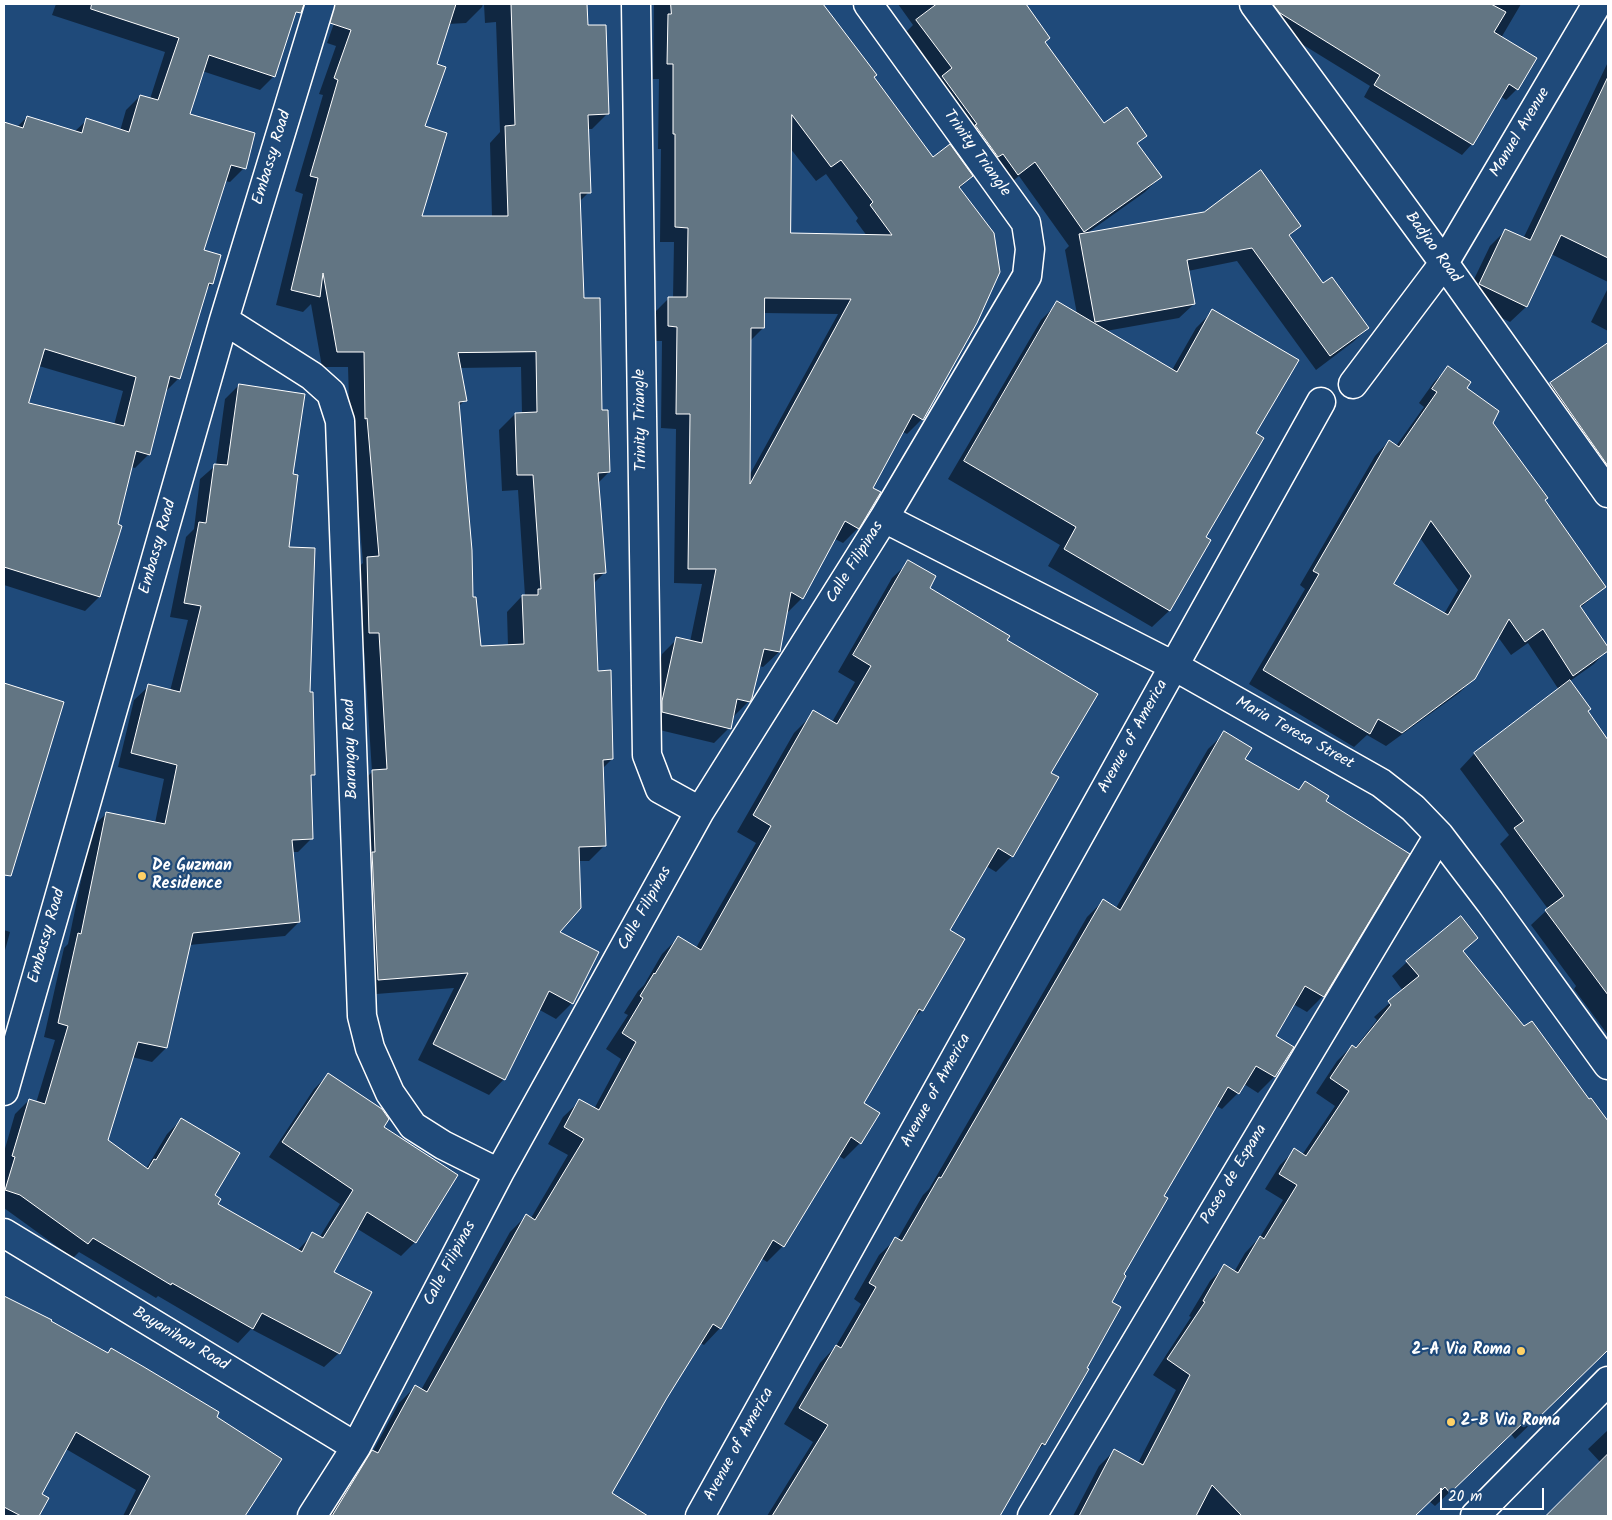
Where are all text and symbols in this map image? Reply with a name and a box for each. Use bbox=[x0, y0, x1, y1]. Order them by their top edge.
street label: Manuel Avenue bbox=[1487, 85, 1555, 181]
street label: Trinity Triangle bbox=[938, 107, 1014, 201]
street label: Embassy Road bbox=[250, 109, 296, 207]
street label: Badjao Road bbox=[1400, 209, 1464, 287]
street label: Trinity Triangle bbox=[632, 369, 652, 471]
street label: Embassy Road bbox=[136, 497, 182, 597]
street label: Calle Filipinas bbox=[823, 519, 889, 607]
street label: Avenue of America bbox=[1095, 677, 1173, 797]
street label: Maria Teresa Street bbox=[1231, 693, 1357, 775]
street label: Barangay Road bbox=[341, 699, 363, 799]
place label: De Guzman Residence bbox=[152, 857, 232, 895]
street label: Calle Filipinas bbox=[615, 864, 677, 954]
marker: De Guzman Residence bbox=[136, 870, 148, 882]
street label: Embassy Road bbox=[25, 886, 71, 986]
street label: Avenue of America bbox=[898, 1031, 976, 1151]
street label: Paseo de Espana bbox=[1198, 1122, 1272, 1228]
street label: Calle Filipinas bbox=[421, 1219, 481, 1309]
street label: Bayanihan Road bbox=[129, 1304, 231, 1376]
place label: 2-A Via Roma bbox=[1412, 1341, 1511, 1361]
marker: 2-A Via Roma bbox=[1515, 1345, 1527, 1357]
street label: Avenue of America bbox=[701, 1385, 779, 1505]
place label: 2-B Via Roma bbox=[1461, 1412, 1560, 1432]
marker: 2-B Via Roma bbox=[1445, 1416, 1457, 1428]
scale bar bbox=[1442, 1478, 1546, 1510]
text: 20 m bbox=[1448, 1485, 1482, 1509]

